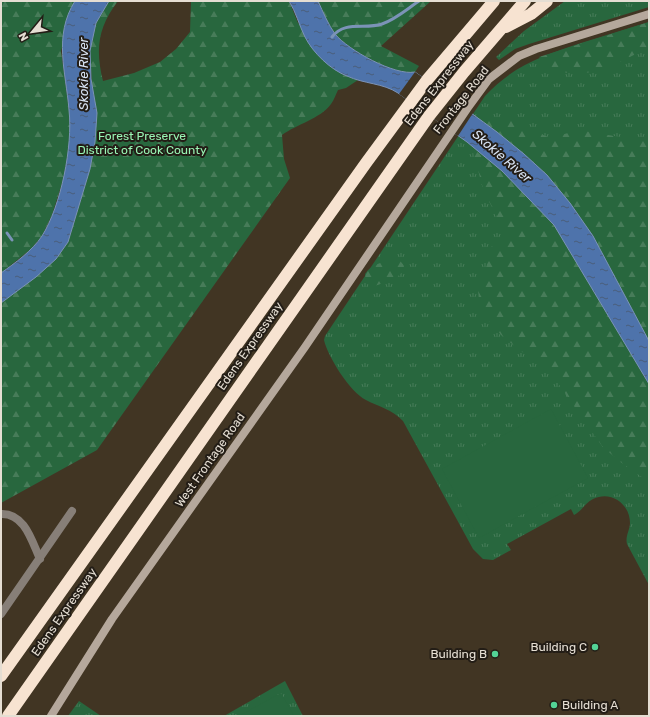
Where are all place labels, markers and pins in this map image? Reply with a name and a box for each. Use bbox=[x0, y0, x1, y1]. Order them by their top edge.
place label: Building C bbox=[531, 640, 587, 654]
marker: Building C bbox=[590, 642, 600, 652]
place label: Building B bbox=[431, 647, 487, 661]
marker: Building B bbox=[490, 649, 500, 659]
place label: Building A bbox=[562, 698, 618, 712]
marker: Building A bbox=[549, 700, 559, 710]

